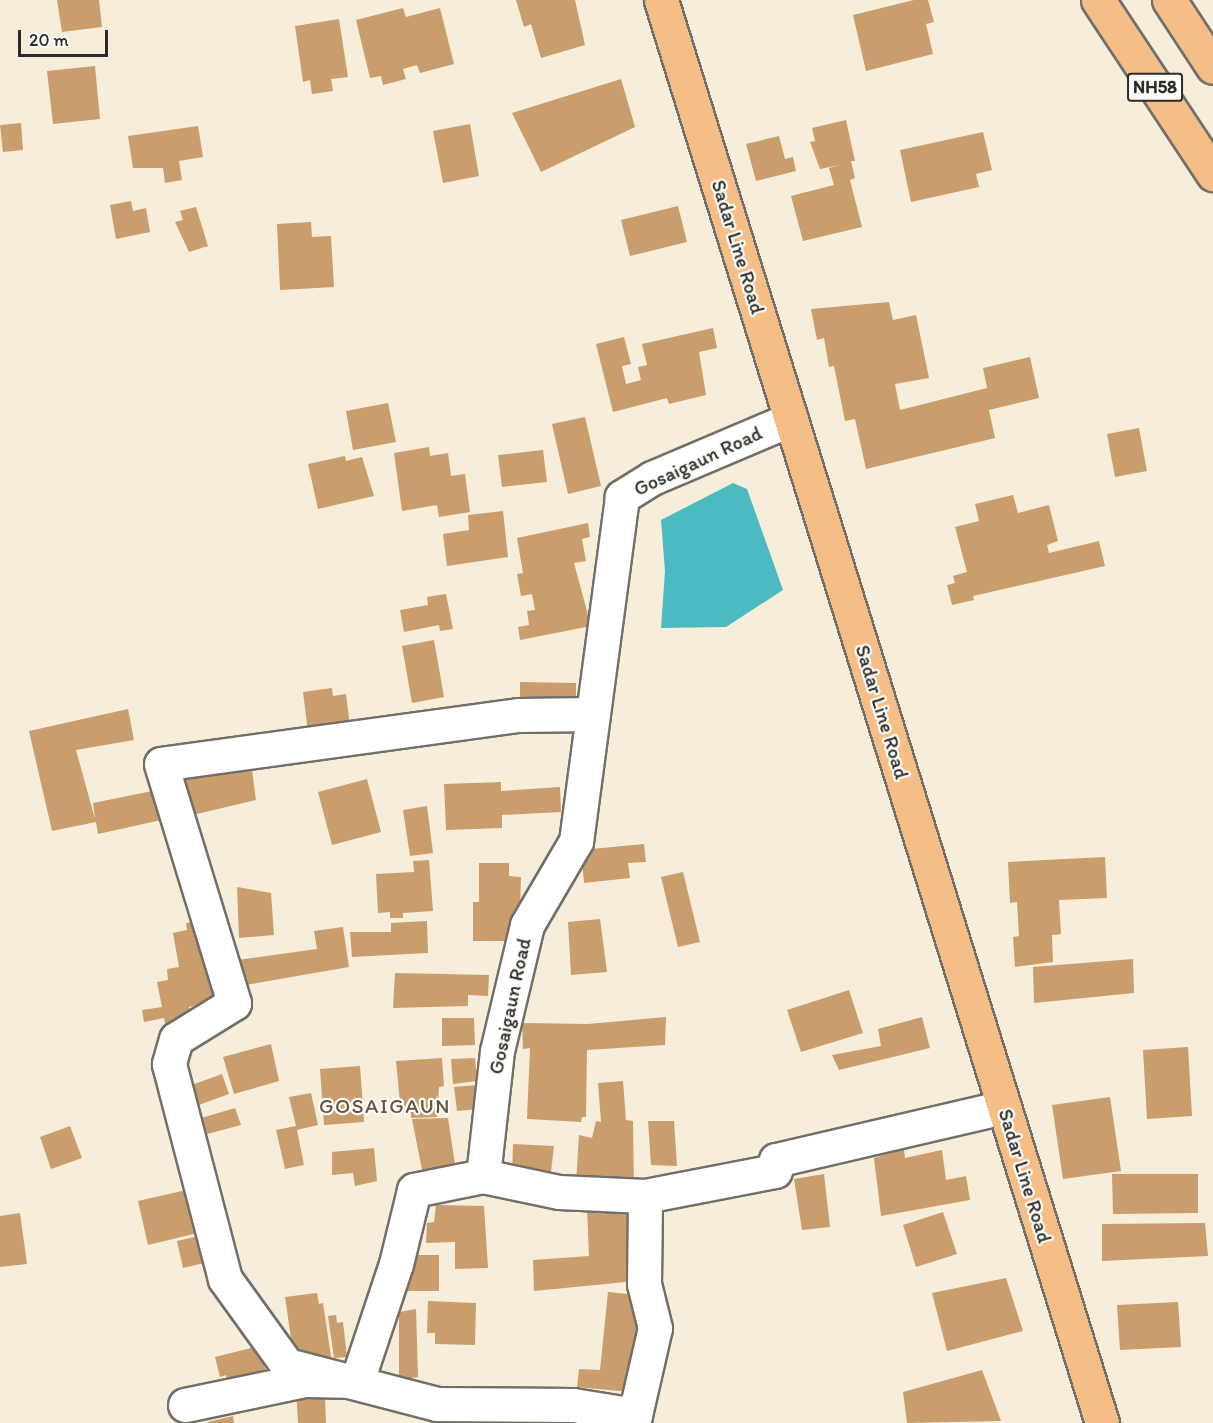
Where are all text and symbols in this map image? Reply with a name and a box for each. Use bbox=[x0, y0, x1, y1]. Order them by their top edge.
scale bar bbox=[21, 18, 111, 56]
text: 20 m bbox=[29, 29, 69, 51]
road number: NH58 bbox=[1126, 72, 1184, 102]
street label: Sadar Line Road bbox=[706, 177, 770, 317]
street label: Gosaigaun Road bbox=[630, 421, 766, 501]
street label: Sadar Line Road bbox=[850, 642, 914, 782]
street label: Gosaigaun Road bbox=[484, 936, 536, 1076]
district label: GOSAIGAUN bbox=[319, 1093, 451, 1119]
street label: Sadar Line Road bbox=[993, 1106, 1057, 1246]

